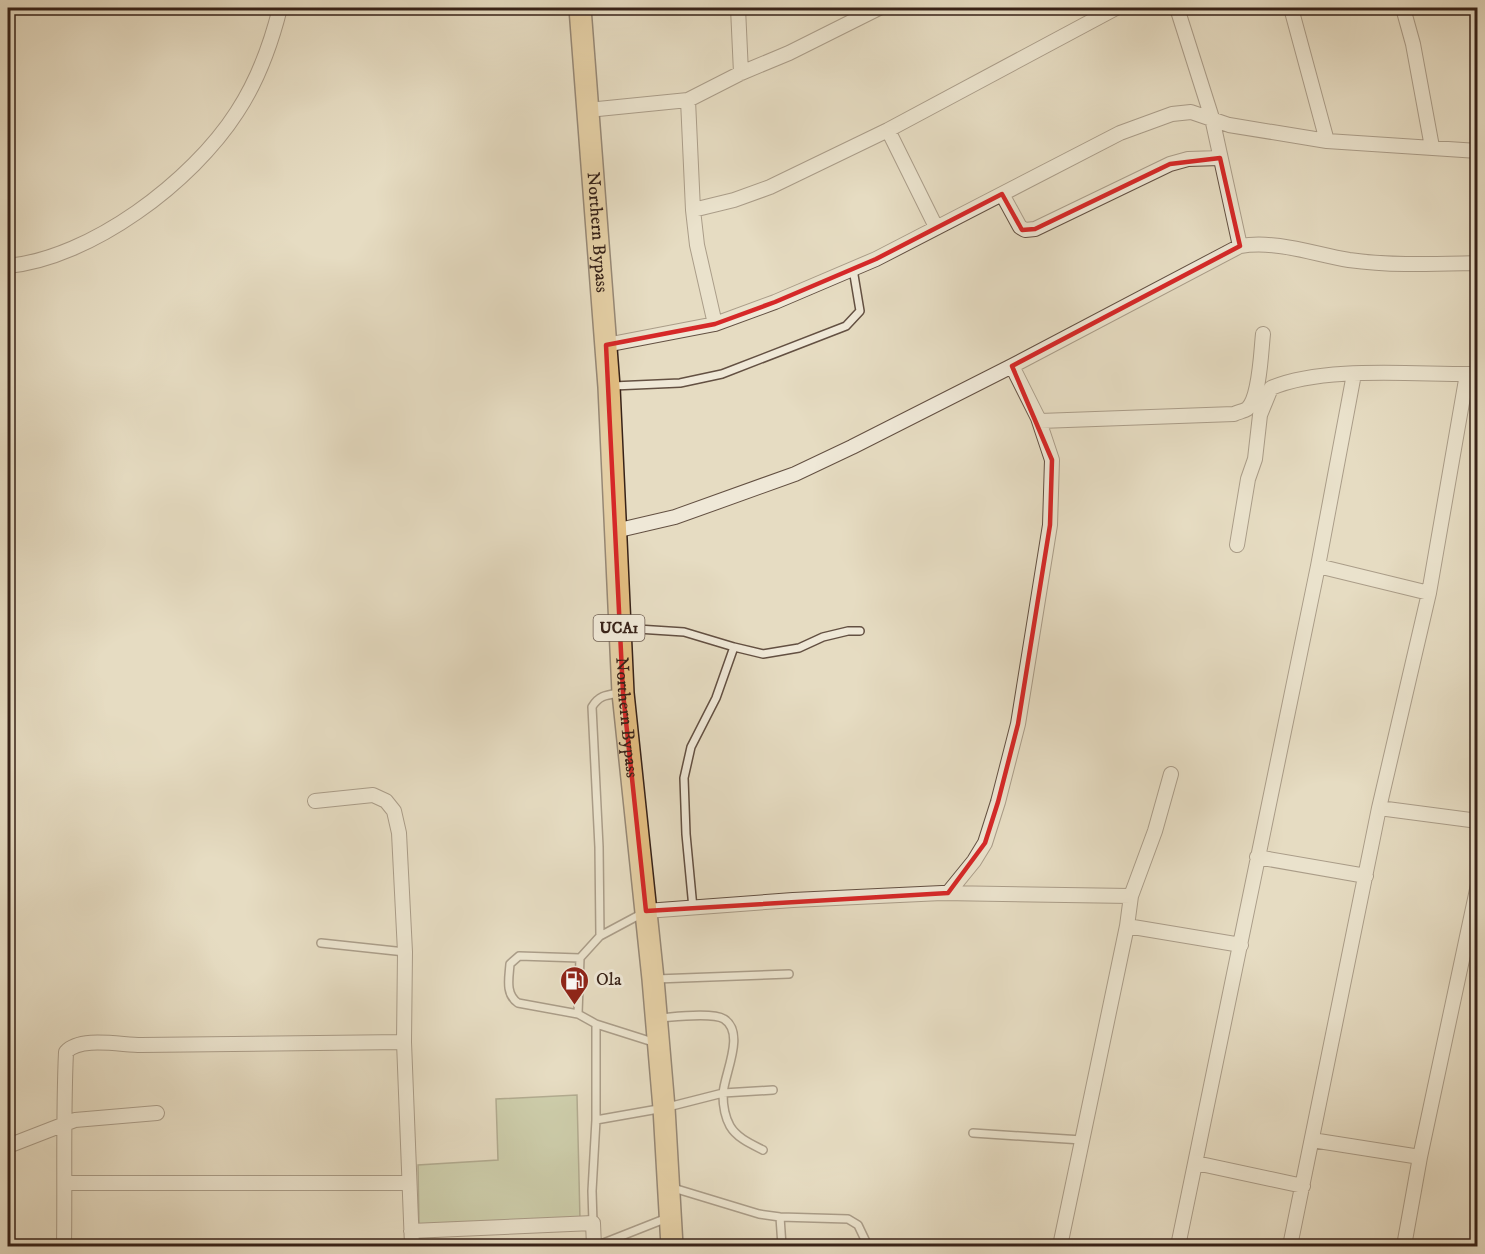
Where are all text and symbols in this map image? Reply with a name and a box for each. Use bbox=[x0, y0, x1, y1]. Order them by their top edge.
street label: Northern Bypass bbox=[582, 171, 613, 294]
road number: UCA1 bbox=[594, 615, 644, 641]
street label: Northern Bypass bbox=[610, 657, 643, 779]
fuel station icon: Ola bbox=[559, 964, 591, 1006]
place label: Ola bbox=[596, 969, 622, 991]

